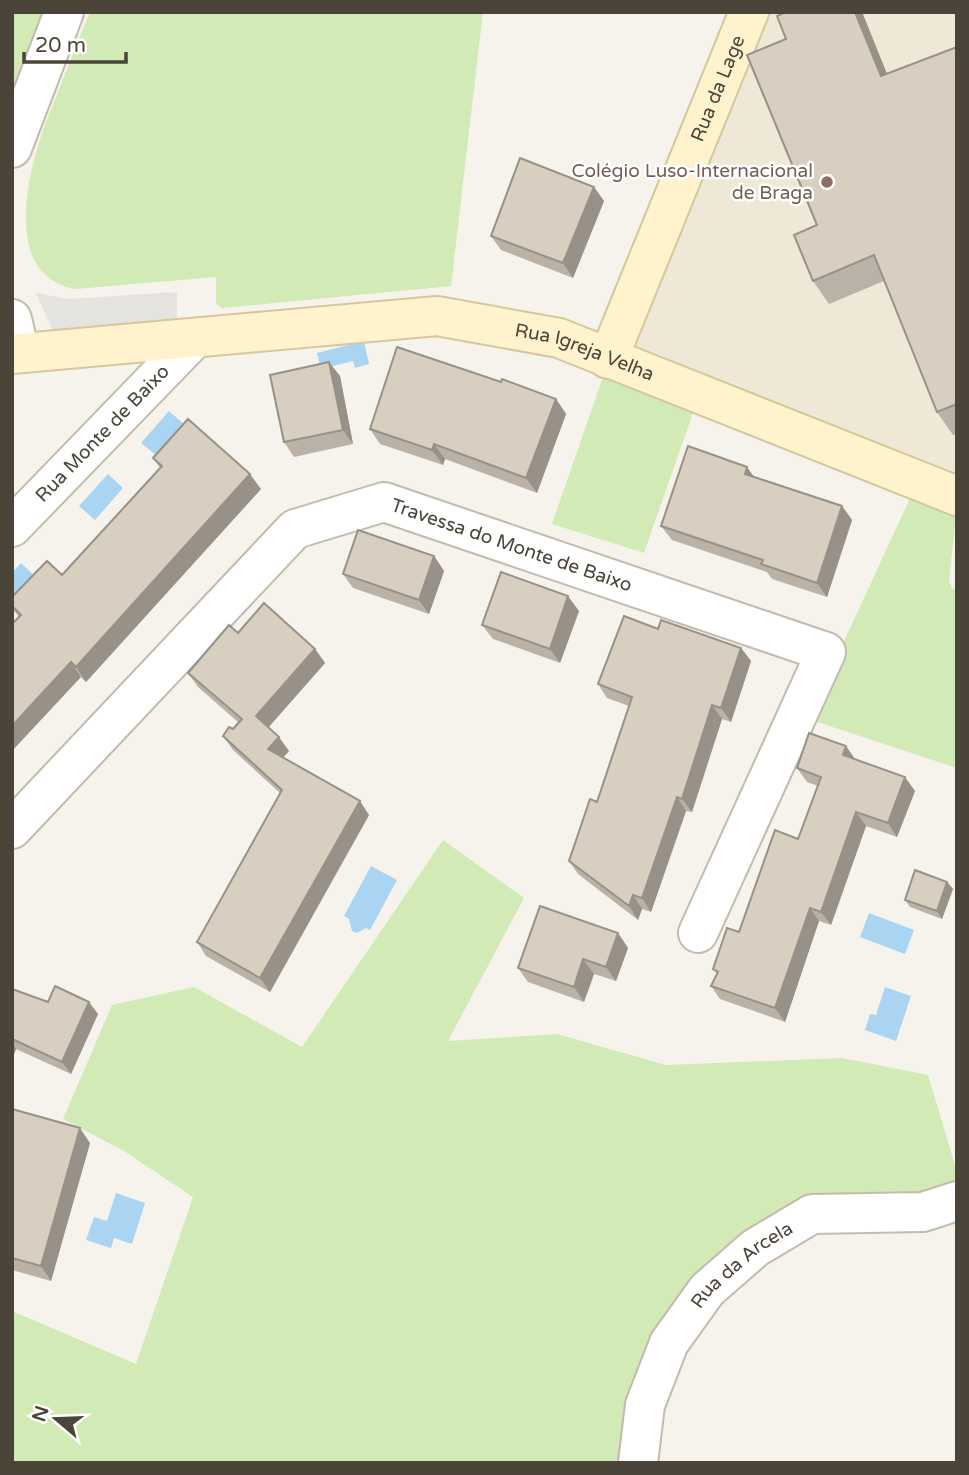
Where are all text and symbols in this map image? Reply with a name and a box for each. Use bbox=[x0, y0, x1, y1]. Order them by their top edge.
scale bar bbox=[24, 21, 126, 65]
street label: Rua da Lage bbox=[687, 32, 749, 145]
text: 20 m bbox=[35, 33, 86, 58]
place label: Colégio Luso-Internacional de Braga bbox=[572, 160, 813, 204]
marker: Colégio Luso-Internacional de Braga bbox=[819, 174, 835, 190]
street label: Rua Igreja Velha bbox=[513, 319, 657, 386]
street label: Rua Monte de Baixo bbox=[31, 360, 174, 507]
street label: Travessa do Monte de Baixo bbox=[388, 494, 635, 596]
street label: Rua da Arcela bbox=[686, 1217, 797, 1313]
north arrow bbox=[21, 1384, 91, 1454]
text: N bbox=[28, 1403, 54, 1425]

